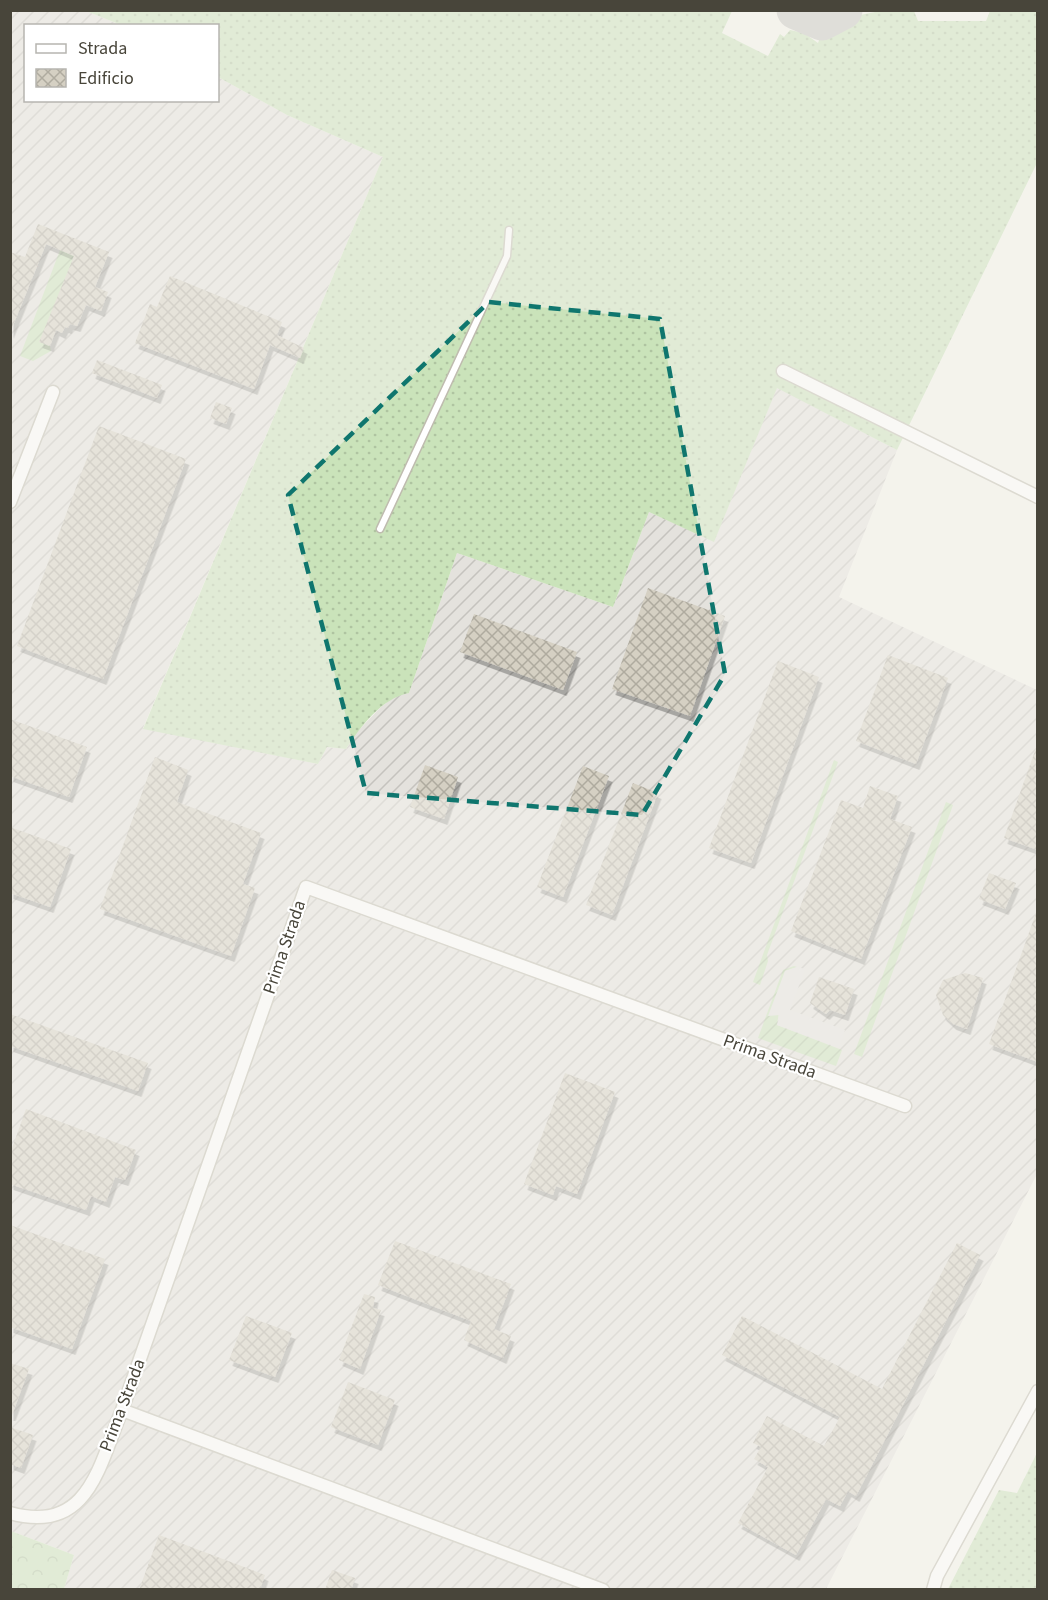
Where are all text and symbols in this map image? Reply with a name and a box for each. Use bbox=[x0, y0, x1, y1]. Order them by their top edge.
legend bbox=[24, 24, 219, 102]
text: Strada bbox=[78, 36, 127, 61]
text: Edificio bbox=[78, 66, 134, 91]
street label: Prima Strada bbox=[257, 897, 312, 997]
street label: Prima Strada bbox=[720, 1028, 820, 1085]
street label: Prima Strada bbox=[93, 1355, 152, 1455]

